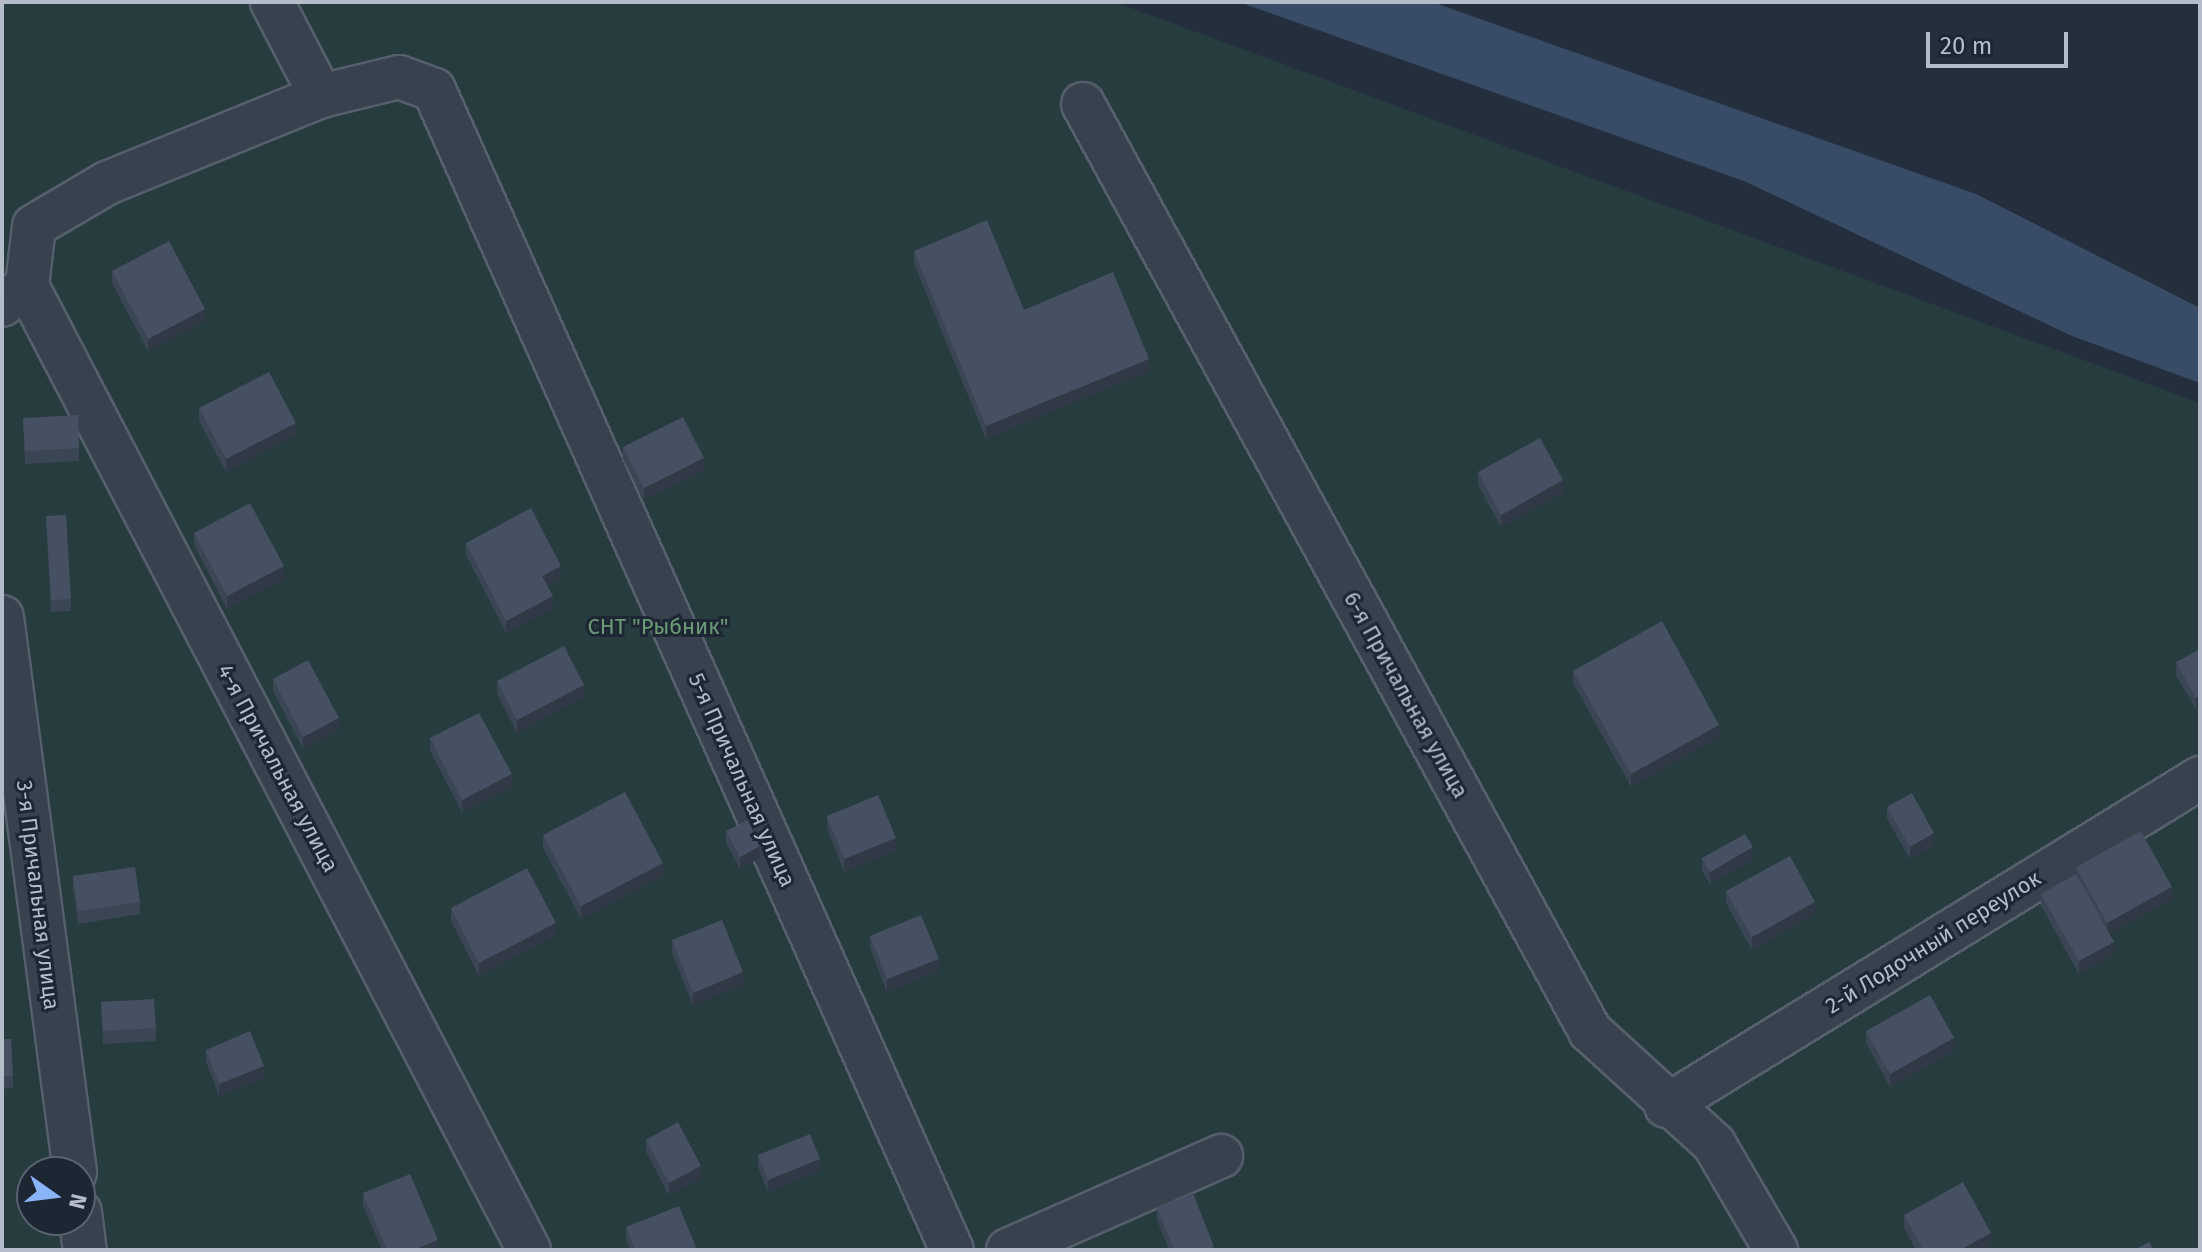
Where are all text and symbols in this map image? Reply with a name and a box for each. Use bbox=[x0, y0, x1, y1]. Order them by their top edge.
scale bar bbox=[1930, 16, 2072, 66]
text: 20 m bbox=[1940, 32, 1992, 60]
street label: 6-я Причальная улица bbox=[1338, 587, 1474, 803]
park label: СНТ "Рыбник" bbox=[588, 614, 728, 640]
street label: 4-я Причальная улица bbox=[212, 660, 344, 876]
street label: 5-я Причальная улица bbox=[683, 669, 801, 891]
street label: 3-я Причальная улица bbox=[11, 779, 65, 1011]
street label: 2-й Лодочный переулок bbox=[1820, 865, 2046, 1019]
north arrow bbox=[16, 1156, 96, 1236]
text: N bbox=[63, 1191, 93, 1212]

